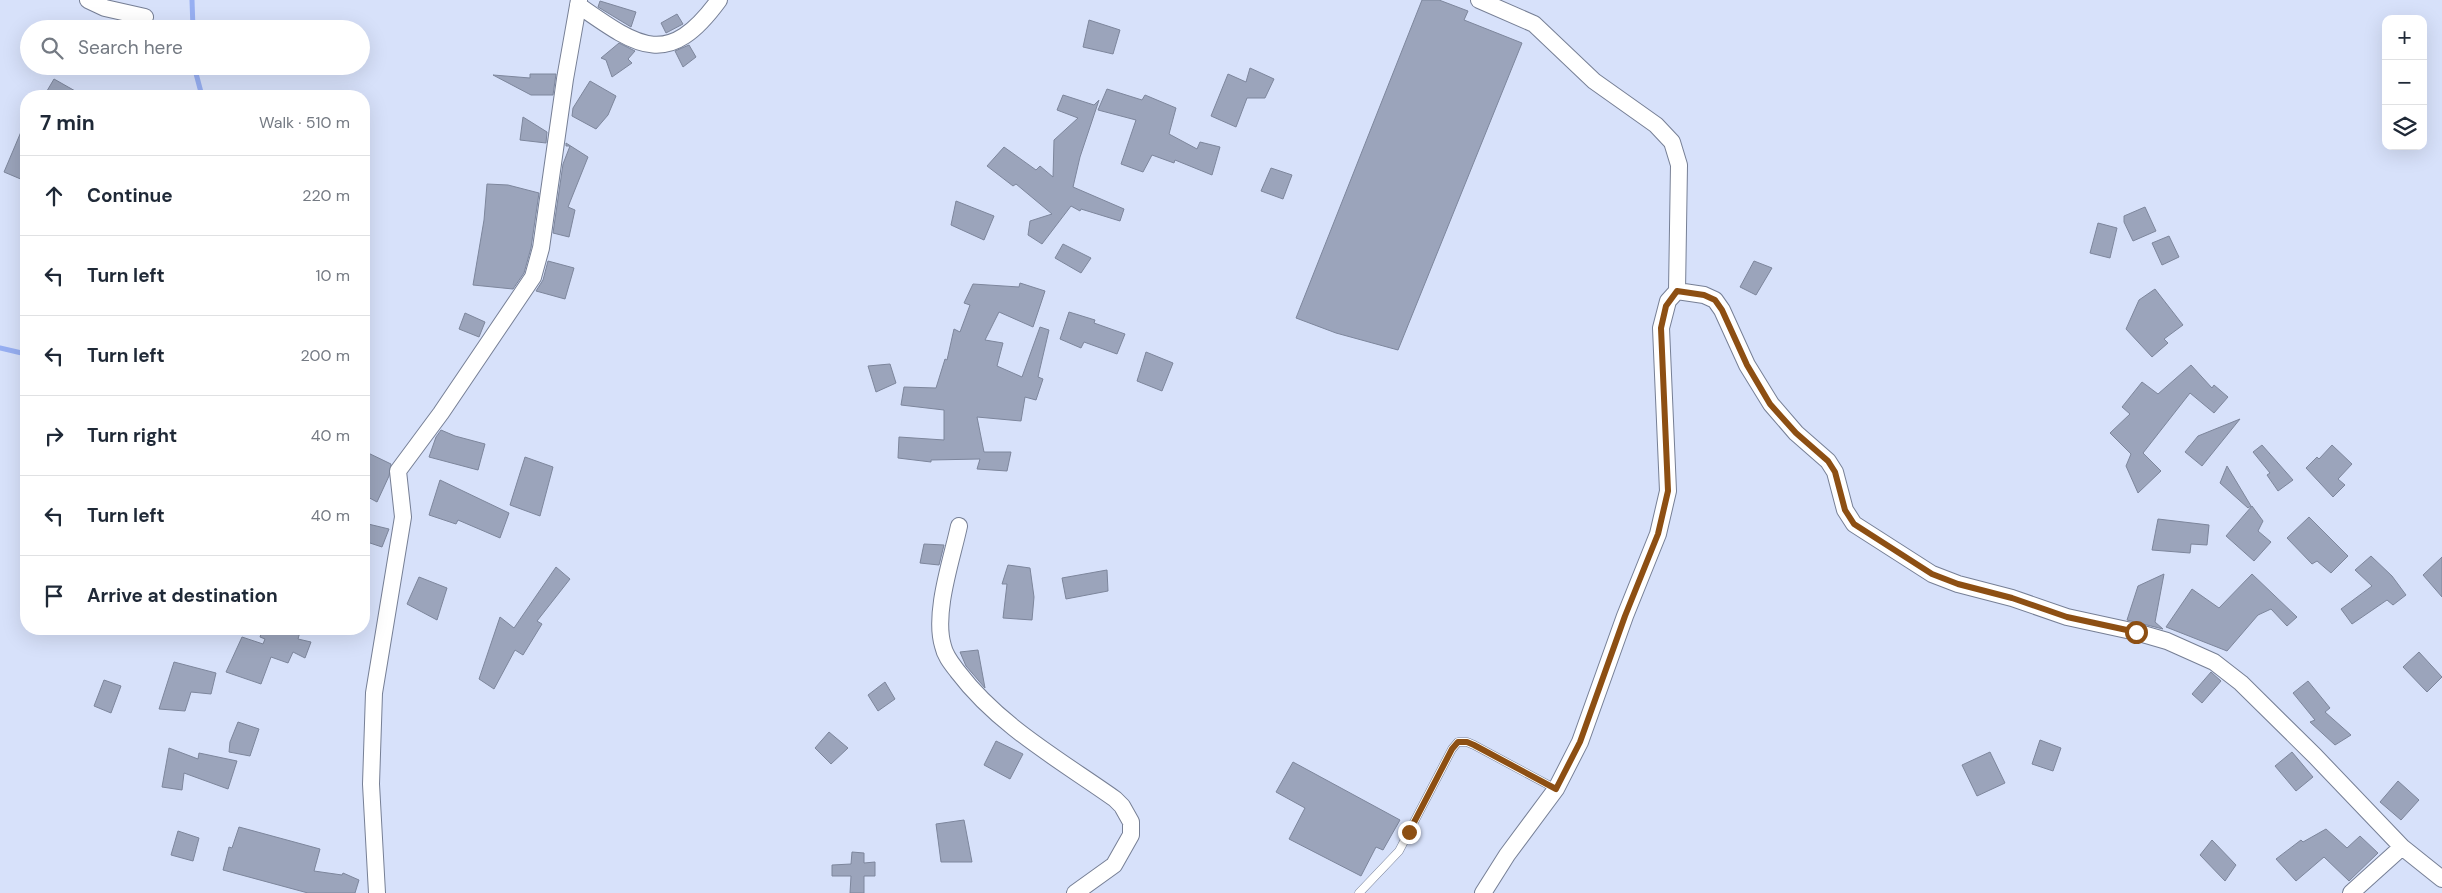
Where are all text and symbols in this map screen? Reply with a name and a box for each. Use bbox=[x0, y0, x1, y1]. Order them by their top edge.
map controls bbox=[2382, 15, 2427, 150]
button: + bbox=[2382, 15, 2427, 60]
search box bbox=[20, 20, 370, 75]
icon: search bbox=[38, 34, 66, 62]
text: Search here bbox=[78, 35, 183, 60]
button: − bbox=[2382, 60, 2427, 105]
button: layers bbox=[2382, 105, 2427, 150]
text: 7 min bbox=[40, 109, 95, 137]
text: Walk · 510 m bbox=[259, 112, 350, 133]
icon: ahead bbox=[40, 182, 68, 210]
text: Continue bbox=[87, 183, 173, 208]
text: 220 m bbox=[302, 185, 350, 206]
icon: left bbox=[40, 262, 68, 290]
text: Turn left bbox=[87, 263, 165, 288]
text: 10 m bbox=[316, 265, 350, 286]
icon: left bbox=[40, 342, 68, 370]
text: Turn left bbox=[87, 343, 165, 368]
text: 200 m bbox=[301, 345, 350, 366]
icon: right bbox=[40, 422, 68, 450]
text: Turn right bbox=[87, 423, 177, 448]
text: 40 m bbox=[311, 425, 350, 446]
icon: left bbox=[40, 502, 68, 530]
text: Turn left bbox=[87, 503, 165, 528]
text: 40 m bbox=[311, 505, 350, 526]
icon: arrive bbox=[40, 582, 68, 610]
text: Arrive at destination bbox=[87, 583, 278, 608]
route start bbox=[2125, 621, 2148, 644]
route end bbox=[1398, 821, 1421, 844]

